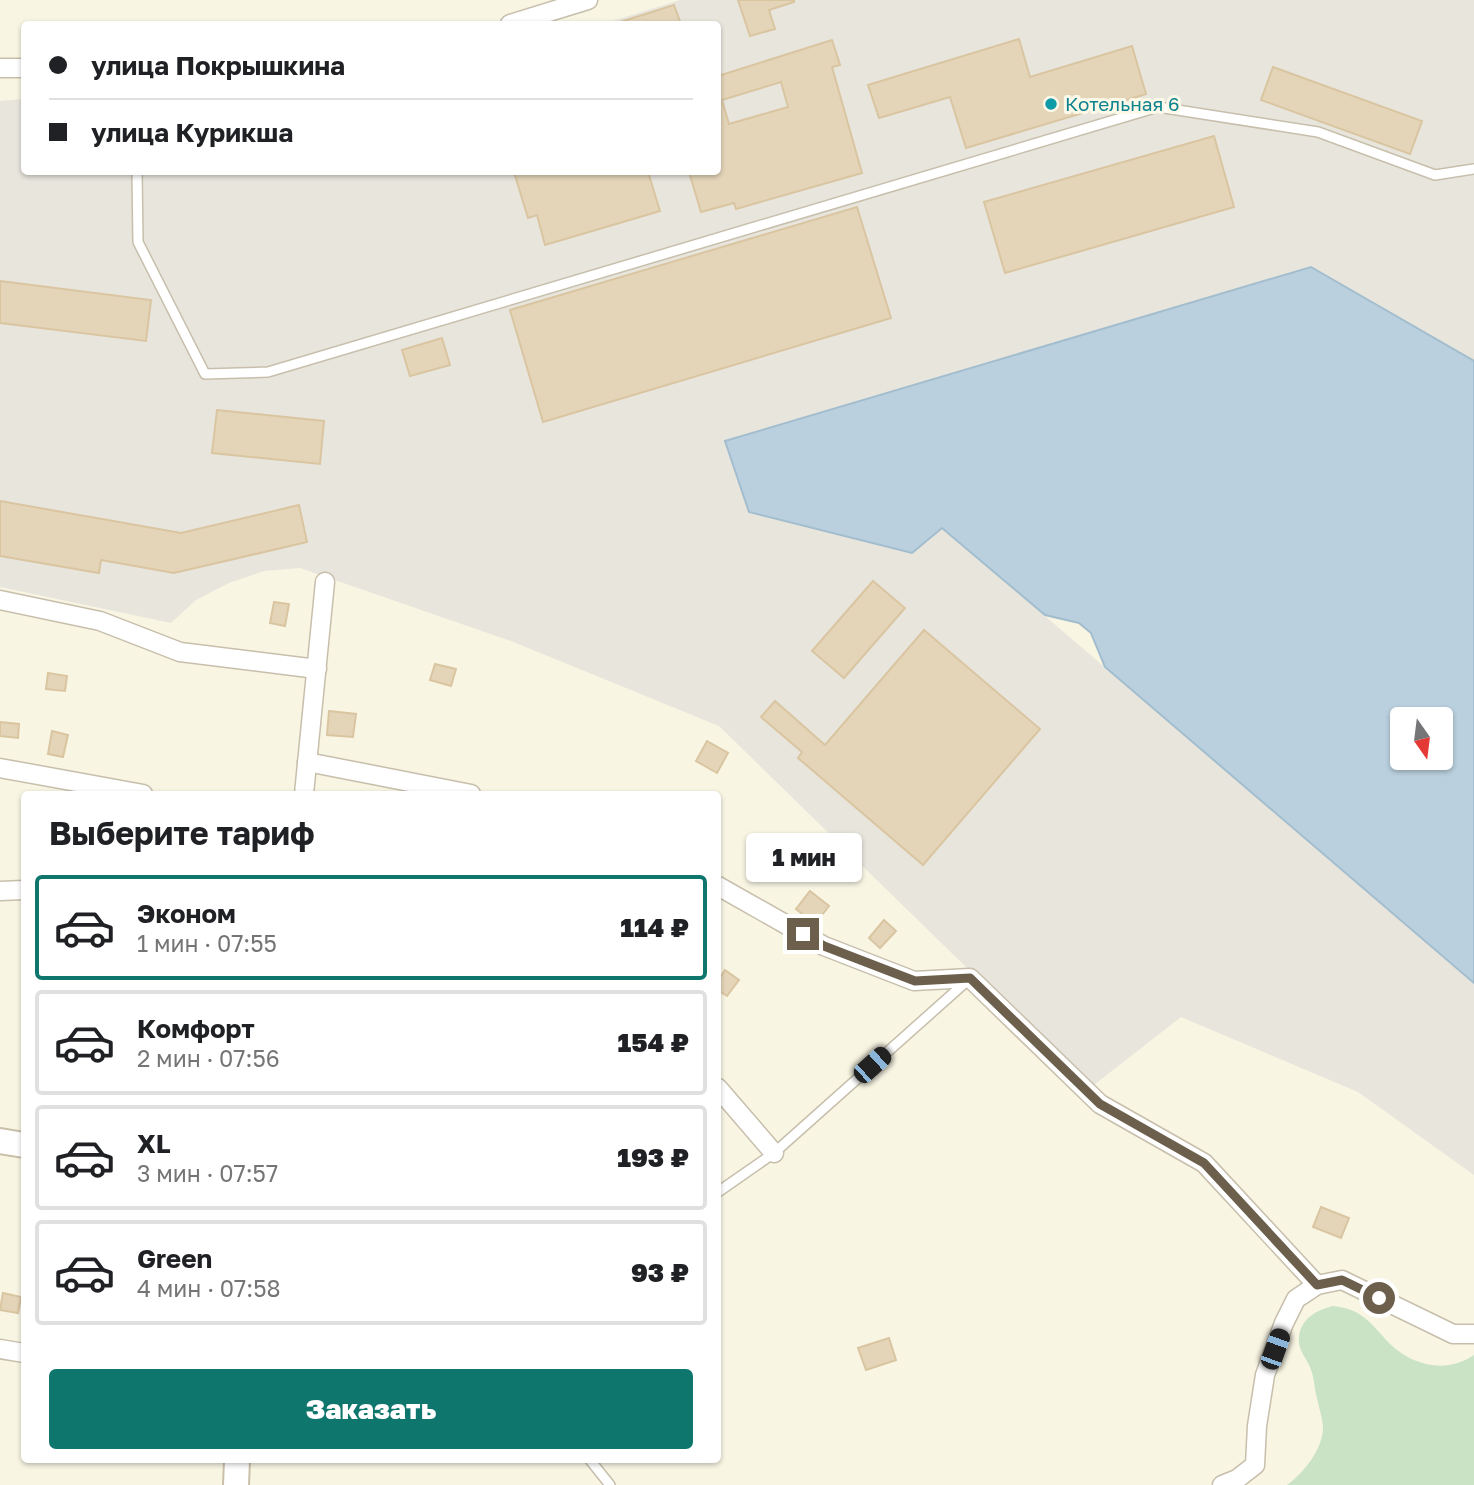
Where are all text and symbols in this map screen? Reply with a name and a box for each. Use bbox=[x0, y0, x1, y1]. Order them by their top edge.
text: улица Покрышкина bbox=[91, 50, 345, 81]
place label: Котельная 6 bbox=[1065, 92, 1180, 115]
marker: Котельная 6 bbox=[1043, 96, 1059, 112]
text: улица Курикша bbox=[91, 117, 293, 148]
north arrow bbox=[1390, 707, 1452, 770]
map controls bbox=[1390, 707, 1453, 770]
text: Выберите тариф bbox=[49, 814, 315, 852]
callout: 1 мин bbox=[745, 832, 861, 881]
text: 1 мин bbox=[772, 843, 836, 871]
icon: car bbox=[53, 896, 116, 959]
text: Эконом bbox=[137, 898, 236, 929]
text: 114 ₽ bbox=[620, 912, 689, 943]
route end bbox=[787, 918, 819, 950]
text: 1 мин · 07:55 bbox=[137, 929, 277, 957]
icon: car bbox=[53, 1011, 116, 1074]
text: Комфорт bbox=[137, 1013, 255, 1044]
text: 154 ₽ bbox=[618, 1027, 689, 1058]
car bbox=[850, 1043, 895, 1087]
text: 2 мин · 07:56 bbox=[137, 1044, 280, 1072]
icon: car bbox=[53, 1126, 116, 1189]
text: XL bbox=[137, 1128, 171, 1159]
text: 193 ₽ bbox=[617, 1142, 689, 1173]
text: 3 мин · 07:57 bbox=[137, 1159, 278, 1187]
icon: car bbox=[53, 1241, 116, 1304]
text: Green bbox=[137, 1243, 212, 1274]
text: 93 ₽ bbox=[631, 1257, 689, 1288]
text: 4 мин · 07:58 bbox=[137, 1274, 281, 1302]
route start bbox=[1363, 1282, 1395, 1314]
car bbox=[1258, 1326, 1293, 1372]
button: Заказать bbox=[49, 1369, 693, 1449]

